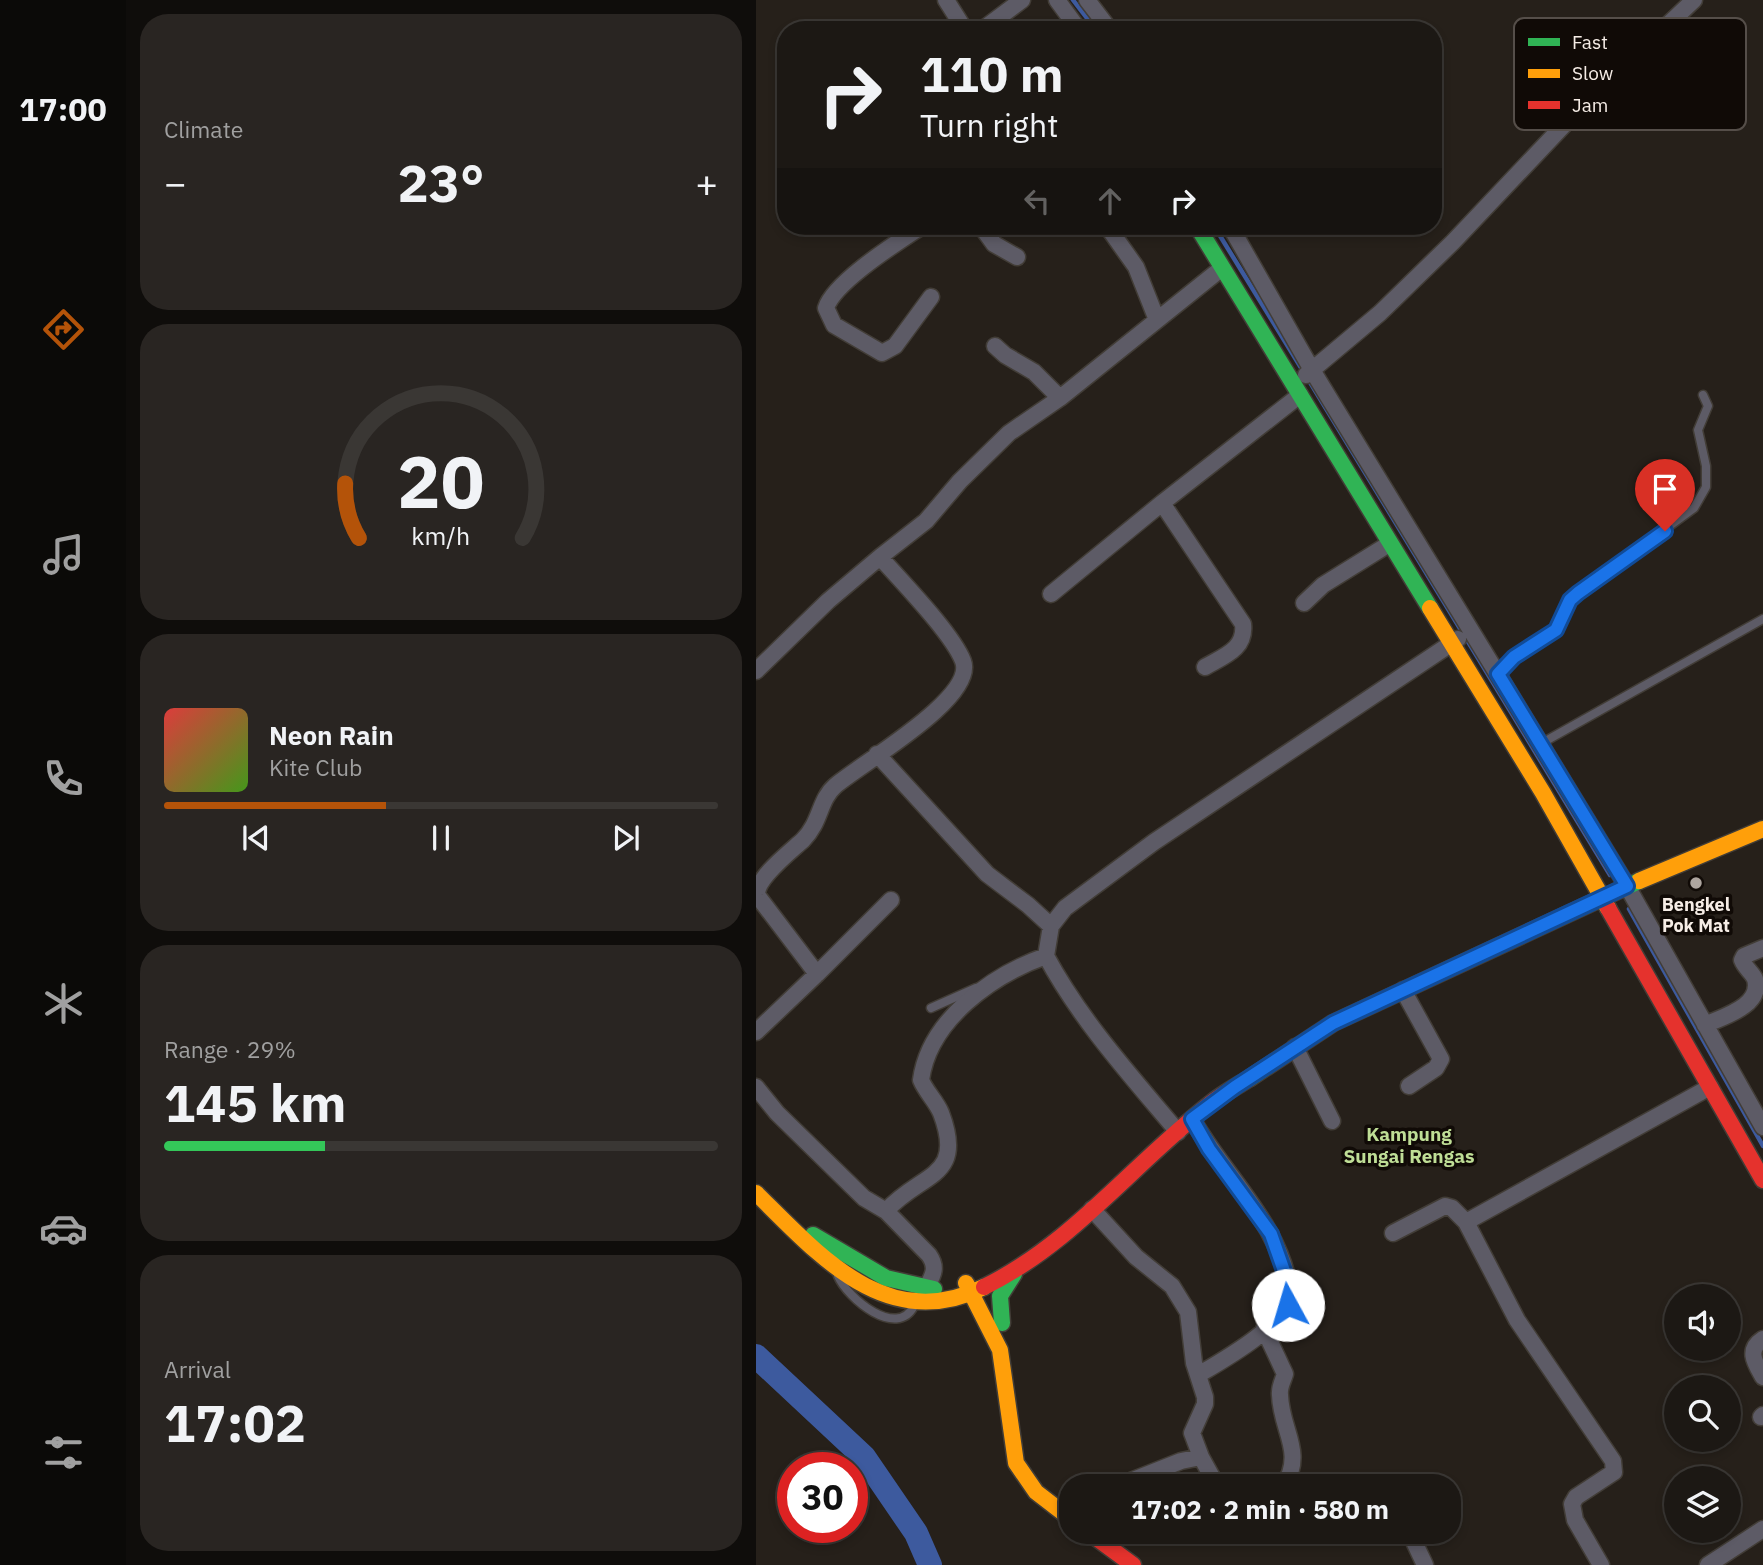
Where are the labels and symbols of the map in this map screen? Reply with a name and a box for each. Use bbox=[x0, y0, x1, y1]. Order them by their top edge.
legend bbox=[1514, 18, 1746, 130]
text: Fast bbox=[1572, 30, 1608, 54]
text: Slow bbox=[1572, 61, 1613, 85]
text: Jam bbox=[1572, 93, 1608, 117]
pin bbox=[1635, 459, 1695, 531]
marker: Bengkel Pok Mat bbox=[1688, 875, 1704, 891]
place label: Bengkel Pok Mat bbox=[1662, 893, 1731, 937]
district label: Kampung Sungai Rengas bbox=[1343, 1122, 1475, 1168]
position arrow bbox=[1251, 1268, 1325, 1342]
speed limit sign: 30 bbox=[777, 1452, 868, 1543]

